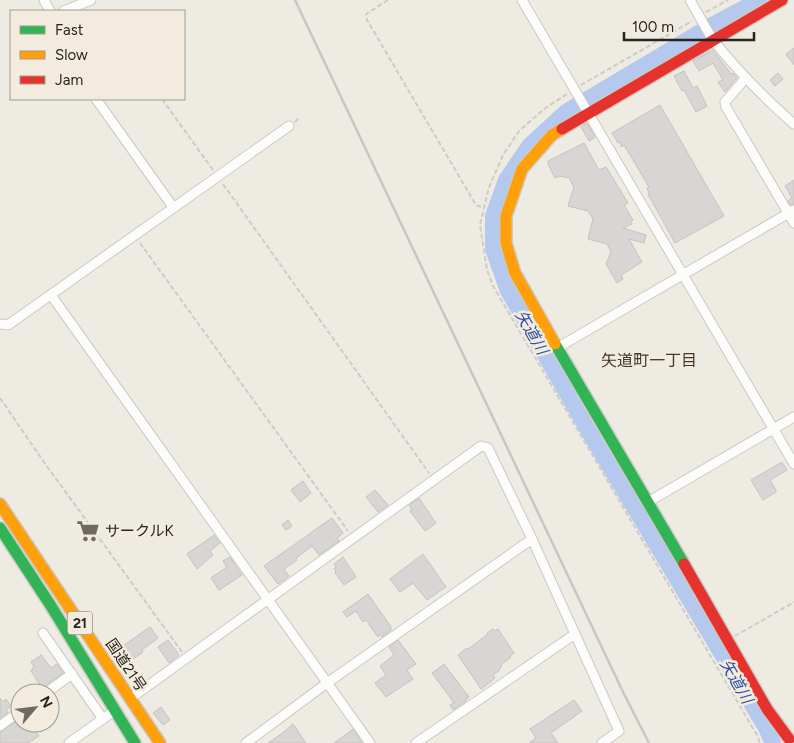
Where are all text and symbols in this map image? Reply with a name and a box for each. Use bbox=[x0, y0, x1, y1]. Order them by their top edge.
legend bbox=[10, 10, 185, 100]
scale bar bbox=[624, 10, 754, 42]
text: 100 m bbox=[632, 18, 674, 36]
text: Fast bbox=[55, 21, 84, 39]
text: Slow bbox=[55, 46, 88, 64]
text: Jam bbox=[55, 71, 83, 89]
water label: 矢道川 bbox=[511, 307, 553, 360]
district label: 矢道町一丁目 bbox=[601, 351, 697, 370]
supermarket icon: サークルK bbox=[75, 518, 101, 544]
place label: サークルK bbox=[105, 522, 175, 540]
road number: 21 bbox=[68, 612, 92, 634]
street label: 国道21号 bbox=[102, 635, 150, 695]
water label: 矢道川 bbox=[716, 656, 758, 709]
north arrow bbox=[10, 683, 60, 733]
text: N bbox=[36, 693, 56, 711]

